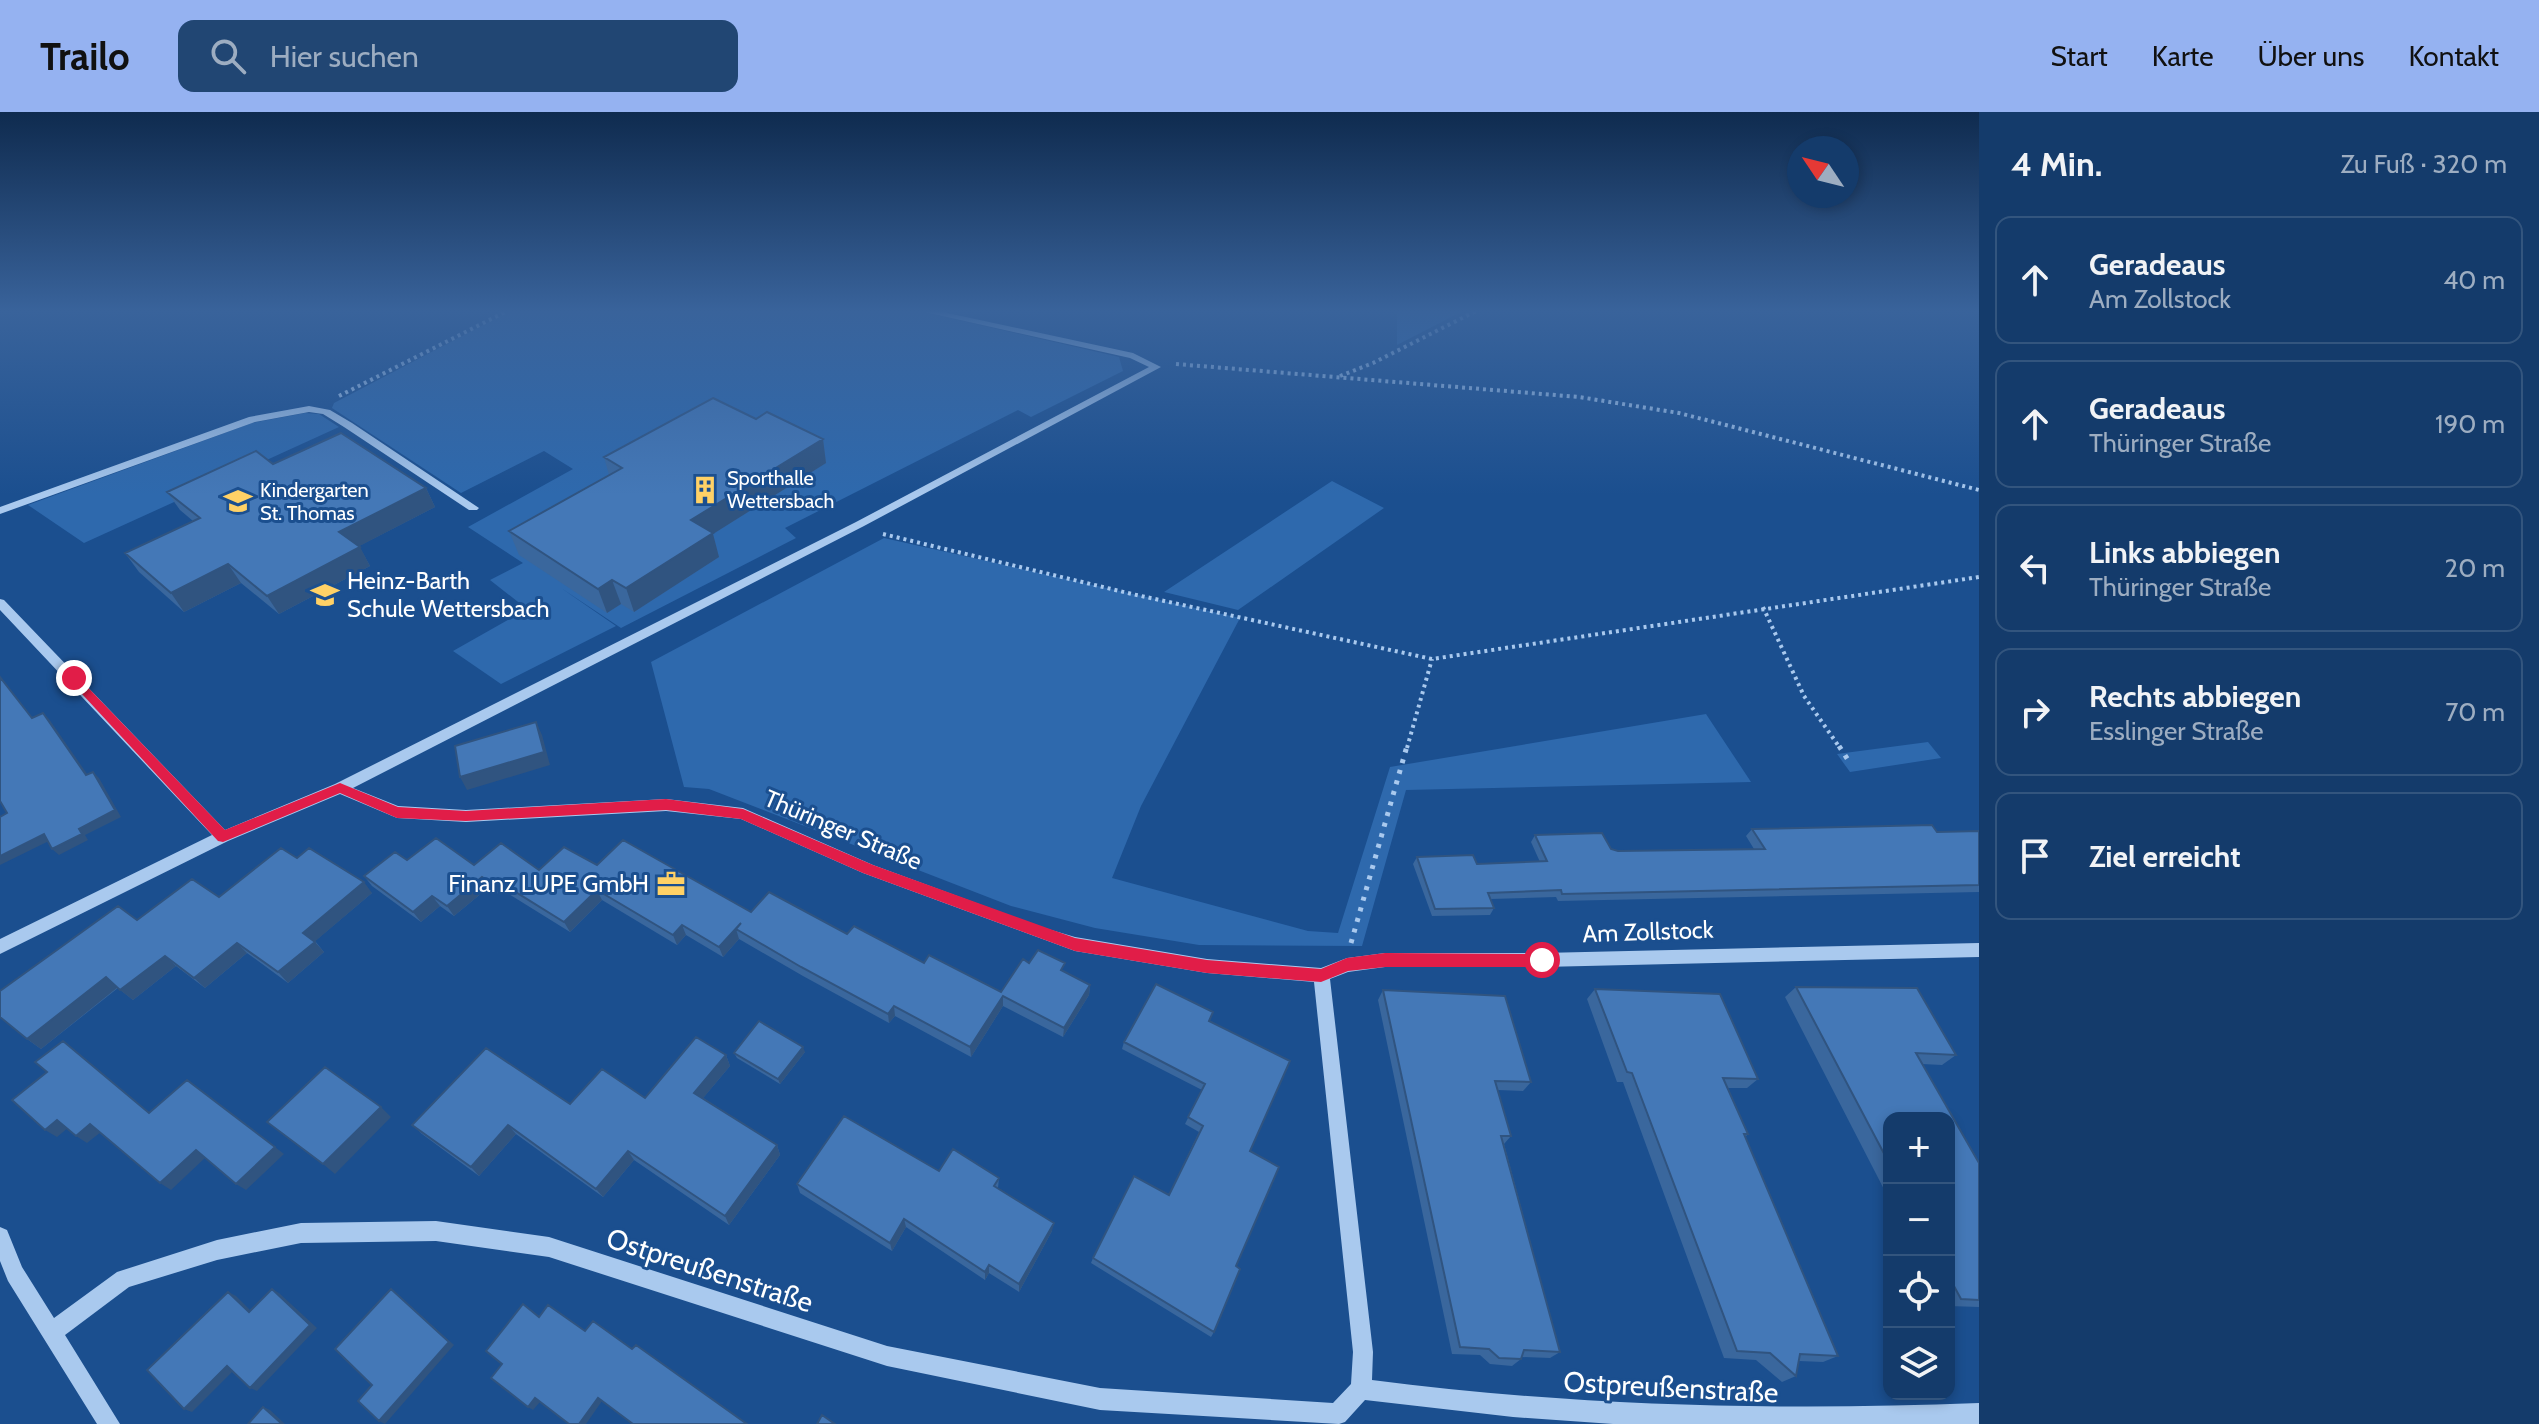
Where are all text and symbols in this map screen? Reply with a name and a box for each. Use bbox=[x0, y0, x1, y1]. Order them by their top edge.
search box bbox=[178, 20, 738, 92]
text: Trailo bbox=[40, 33, 130, 80]
icon: search bbox=[206, 34, 250, 78]
text: Hier suchen bbox=[270, 38, 419, 75]
text: Start bbox=[2051, 39, 2108, 73]
text: Karte bbox=[2152, 39, 2214, 73]
text: Über uns bbox=[2258, 39, 2364, 73]
text: Kontakt bbox=[2408, 39, 2499, 73]
north arrow bbox=[1787, 136, 1859, 208]
text: 4 Min. bbox=[2011, 143, 2102, 185]
text: Zu Fuß · 320 m bbox=[2340, 148, 2507, 180]
text: Geradeaus bbox=[2089, 246, 2226, 283]
icon: ahead bbox=[2013, 258, 2057, 302]
text: 40 m bbox=[2443, 264, 2505, 296]
text: Am Zollstock bbox=[2089, 283, 2231, 315]
text: Geradeaus bbox=[2089, 390, 2226, 427]
icon: ahead bbox=[2013, 402, 2057, 446]
text: 190 m bbox=[2435, 408, 2505, 440]
text: Thüringer Straße bbox=[2089, 427, 2271, 459]
place label: Sporthalle Wettersbach bbox=[727, 466, 834, 513]
building icon: Sporthalle Wettersbach bbox=[690, 475, 720, 505]
place label: Kindergarten St. Thomas bbox=[260, 478, 369, 525]
school or university icon: Kindergarten St. Thomas bbox=[223, 486, 253, 516]
text: Links abbiegen bbox=[2089, 534, 2281, 571]
icon: left bbox=[2013, 546, 2057, 590]
text: 20 m bbox=[2445, 552, 2505, 584]
place label: Heinz-Barth Schule Wettersbach bbox=[347, 566, 549, 623]
text: Thüringer Straße bbox=[2089, 571, 2271, 603]
school or university icon: Heinz-Barth Schule Wettersbach bbox=[310, 580, 340, 610]
route end bbox=[56, 660, 92, 696]
text: Rechts abbiegen bbox=[2089, 678, 2301, 715]
icon: right bbox=[2013, 690, 2057, 734]
text: 70 m bbox=[2445, 696, 2505, 728]
text: Esslinger Straße bbox=[2089, 715, 2264, 747]
street label: Thüringer Straße bbox=[760, 783, 926, 876]
icon: arrive bbox=[2013, 834, 2057, 878]
text: Ziel erreicht bbox=[2089, 838, 2240, 875]
place label: Finanz LUPE GmbH bbox=[448, 869, 649, 898]
office icon: Finanz LUPE GmbH bbox=[656, 869, 686, 899]
street label: Am Zollstock bbox=[1582, 915, 1714, 948]
route start bbox=[1524, 942, 1560, 978]
map controls bbox=[1883, 1112, 1955, 1400]
button: + bbox=[1883, 1112, 1955, 1184]
button: − bbox=[1883, 1184, 1955, 1256]
street label: Ostpreußenstraße bbox=[602, 1221, 818, 1319]
button: locate bbox=[1883, 1256, 1955, 1328]
button: layers bbox=[1883, 1328, 1955, 1400]
street label: Ostpreußenstraße bbox=[1563, 1364, 1779, 1410]

